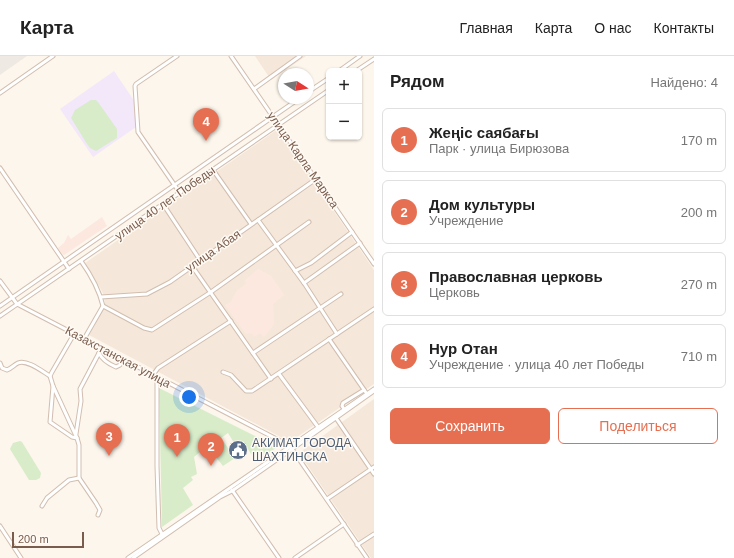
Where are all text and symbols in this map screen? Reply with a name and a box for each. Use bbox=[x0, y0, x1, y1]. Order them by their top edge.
text: Карта bbox=[20, 17, 74, 38]
text: Главная bbox=[459, 20, 513, 36]
text: Карта bbox=[535, 20, 572, 36]
text: О нас bbox=[594, 20, 632, 36]
text: Контакты bbox=[654, 20, 714, 36]
north arrow bbox=[278, 68, 314, 104]
map controls bbox=[326, 68, 362, 140]
button: + bbox=[326, 68, 362, 104]
text: Рядом bbox=[390, 72, 445, 91]
text: Найдено: 4 bbox=[650, 75, 718, 90]
button: − bbox=[326, 104, 362, 140]
pin: 4 bbox=[193, 108, 219, 141]
street label: улица Карла Маркса bbox=[264, 109, 342, 211]
text: Жеңіс саябағы bbox=[429, 124, 539, 141]
text: 1 bbox=[400, 133, 408, 148]
text: 170 m bbox=[681, 133, 717, 148]
text: Парк · улица Бирюзова bbox=[429, 141, 569, 156]
street label: улица 40 лет Победы bbox=[112, 163, 218, 243]
text: Дом культуры bbox=[429, 196, 535, 213]
text: 2 bbox=[400, 205, 408, 220]
text: 200 m bbox=[681, 205, 717, 220]
text: Учреждение bbox=[429, 213, 504, 228]
street label: улица Абая bbox=[183, 227, 243, 275]
text: Православная церковь bbox=[429, 268, 603, 285]
text: 3 bbox=[400, 277, 408, 292]
text: 270 m bbox=[681, 277, 717, 292]
text: Церковь bbox=[429, 285, 480, 300]
street label: Казахстанская улица bbox=[63, 323, 173, 391]
text: Нур Отан bbox=[429, 340, 498, 357]
text: 4 bbox=[400, 349, 408, 364]
text: 710 m bbox=[681, 349, 717, 364]
text: Учреждение · улица 40 лет Победы bbox=[429, 357, 644, 372]
your location bbox=[179, 387, 199, 407]
button: Сохранить bbox=[390, 408, 550, 444]
button: Поделиться bbox=[558, 408, 718, 444]
pin: 3 bbox=[96, 423, 122, 456]
pin: 1 bbox=[164, 424, 190, 457]
pin: 2 bbox=[198, 433, 224, 466]
place label: АКИМАТ ГОРОДА ШАХТИНСКА bbox=[252, 436, 351, 464]
public building icon: АКИМАТ ГОРОДА ШАХТИНСКА bbox=[227, 439, 249, 461]
scale bar bbox=[12, 530, 84, 549]
text: 200 m bbox=[18, 533, 49, 545]

